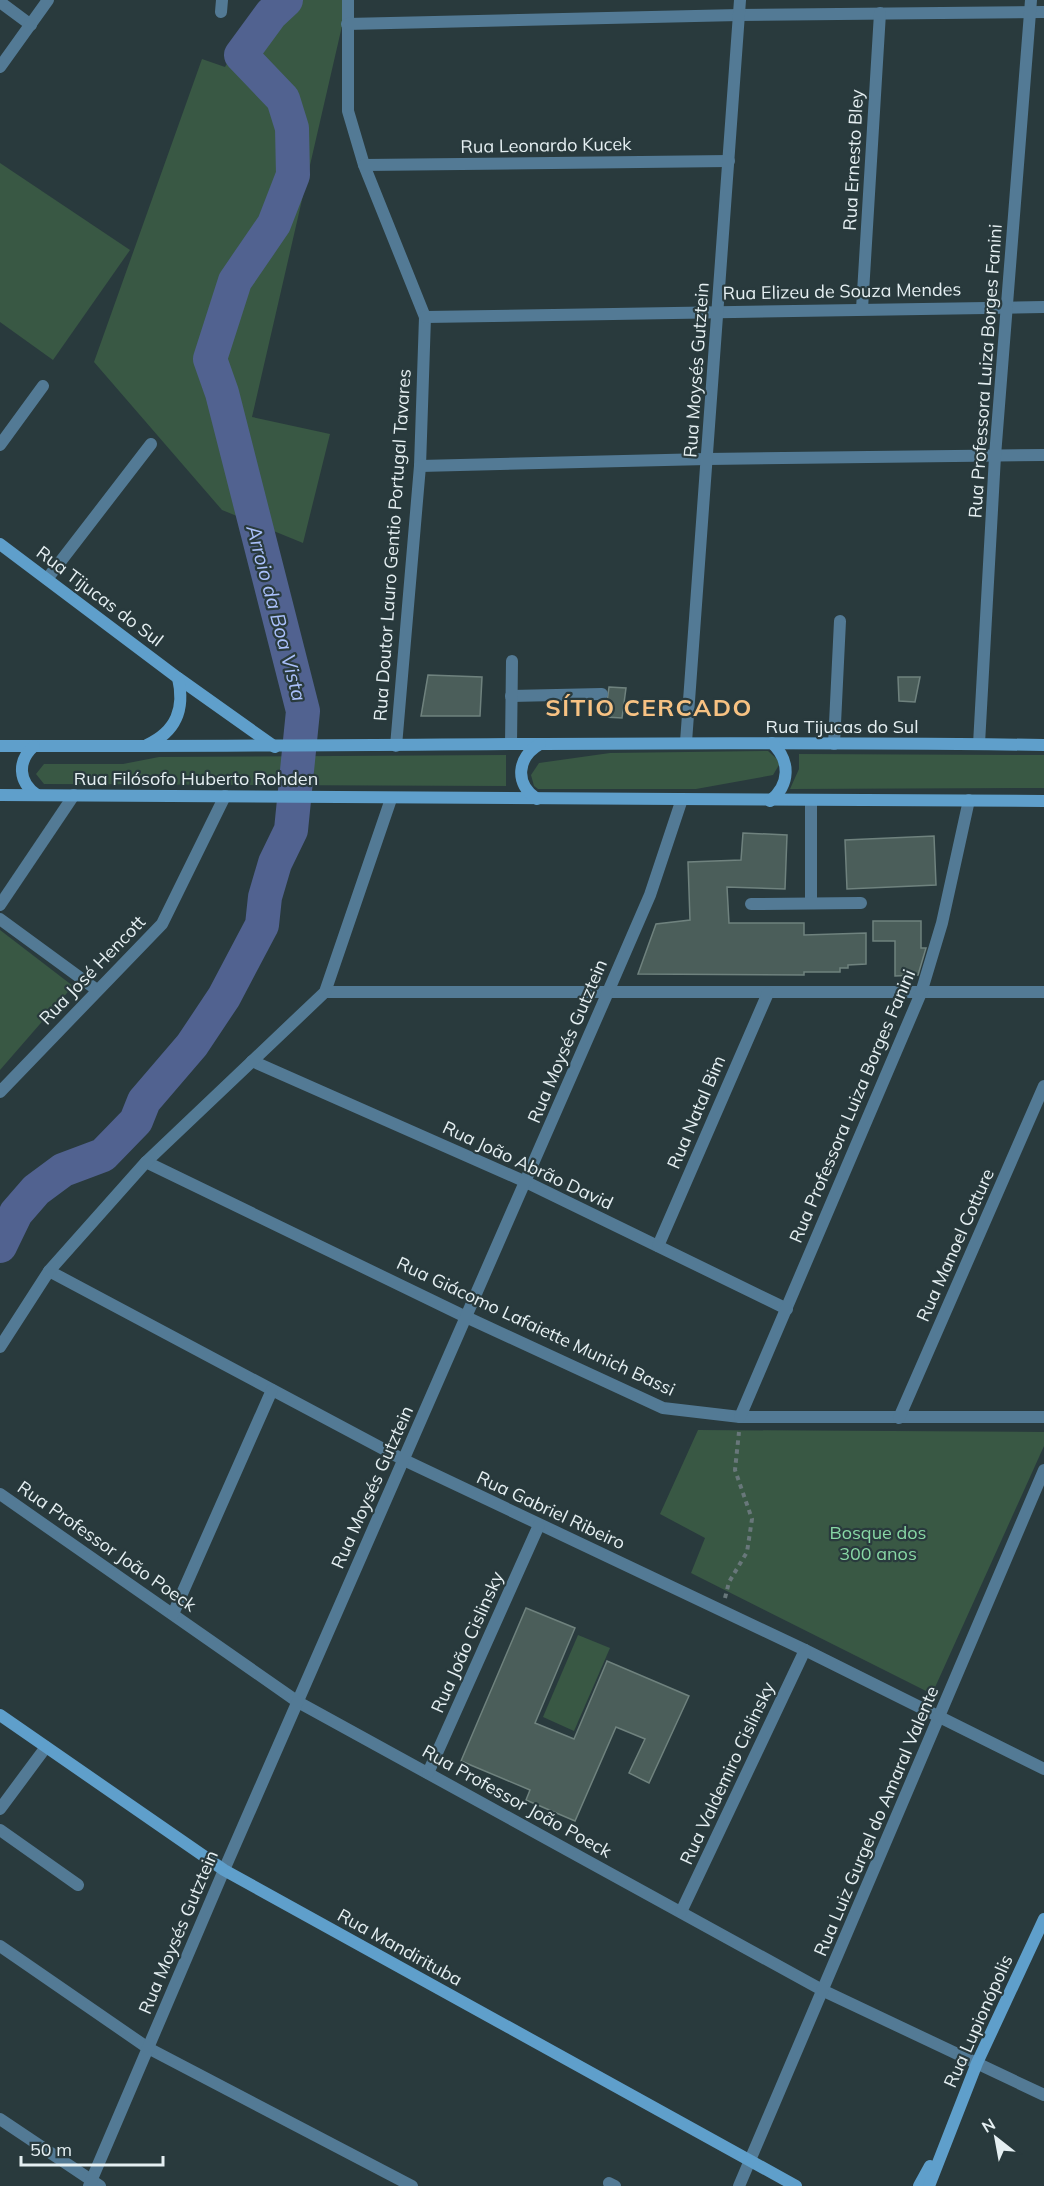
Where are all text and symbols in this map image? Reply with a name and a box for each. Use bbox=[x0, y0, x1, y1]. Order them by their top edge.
street label: Rua Ernesto Bley bbox=[838, 88, 868, 231]
street label: Rua Leonardo Kucek bbox=[460, 132, 632, 158]
street label: Rua Professora Luiza Borges Fanini bbox=[963, 223, 1007, 519]
street label: Rua Elizeu de Souza Mendes bbox=[722, 277, 962, 305]
street label: Rua Moysés Gutztein bbox=[678, 282, 714, 458]
street label: Rua Doutor Lauro Gentio Portugal Tavares bbox=[368, 368, 416, 722]
water label: Arroio da Boa Vista bbox=[241, 521, 312, 704]
street label: Rua Tijucas do Sul bbox=[32, 541, 168, 651]
district label: SÍTIO CERCADO bbox=[545, 692, 753, 722]
street label: Rua Tijucas do Sul bbox=[765, 715, 919, 738]
street label: Rua Filósofo Huberto Rohden bbox=[74, 767, 318, 790]
street label: Rua José Hencott bbox=[34, 910, 150, 1030]
street label: Rua Moysés Gutztein bbox=[522, 956, 612, 1126]
street label: Rua Professora Luiza Borges Fanini bbox=[784, 966, 920, 1246]
street label: Rua Natal Bim bbox=[662, 1052, 730, 1172]
street label: Rua João Abrão David bbox=[439, 1115, 617, 1215]
street label: Rua Manoel Cotture bbox=[911, 1165, 999, 1325]
street label: Rua Giácomo Lafaiette Munich Bassi bbox=[393, 1251, 679, 1401]
street label: Rua Moysés Gutztein bbox=[326, 1402, 418, 1572]
street label: Rua Gabriel Ribeiro bbox=[473, 1466, 629, 1554]
street label: Rua Professor João Poeck bbox=[13, 1475, 201, 1617]
park label: Bosque dos 300 anos bbox=[829, 1521, 927, 1565]
street label: Rua João Cislinsky bbox=[425, 1567, 509, 1716]
street label: Rua Valdemiro Cislinsky bbox=[674, 1678, 780, 1868]
street label: Rua Luiz Gurgel do Amaral Valente bbox=[809, 1683, 943, 1959]
street label: Rua Professor João Poeck bbox=[418, 1739, 616, 1863]
street label: Rua Moysés Gutztein bbox=[133, 1847, 223, 2017]
street label: Rua Mandirituba bbox=[333, 1903, 467, 1991]
street label: Rua Lupionópolis bbox=[938, 1951, 1018, 2091]
north arrow bbox=[966, 2108, 1026, 2168]
text: N bbox=[978, 2113, 999, 2137]
scale bar bbox=[21, 2129, 164, 2167]
text: 50 m bbox=[30, 2138, 72, 2161]

